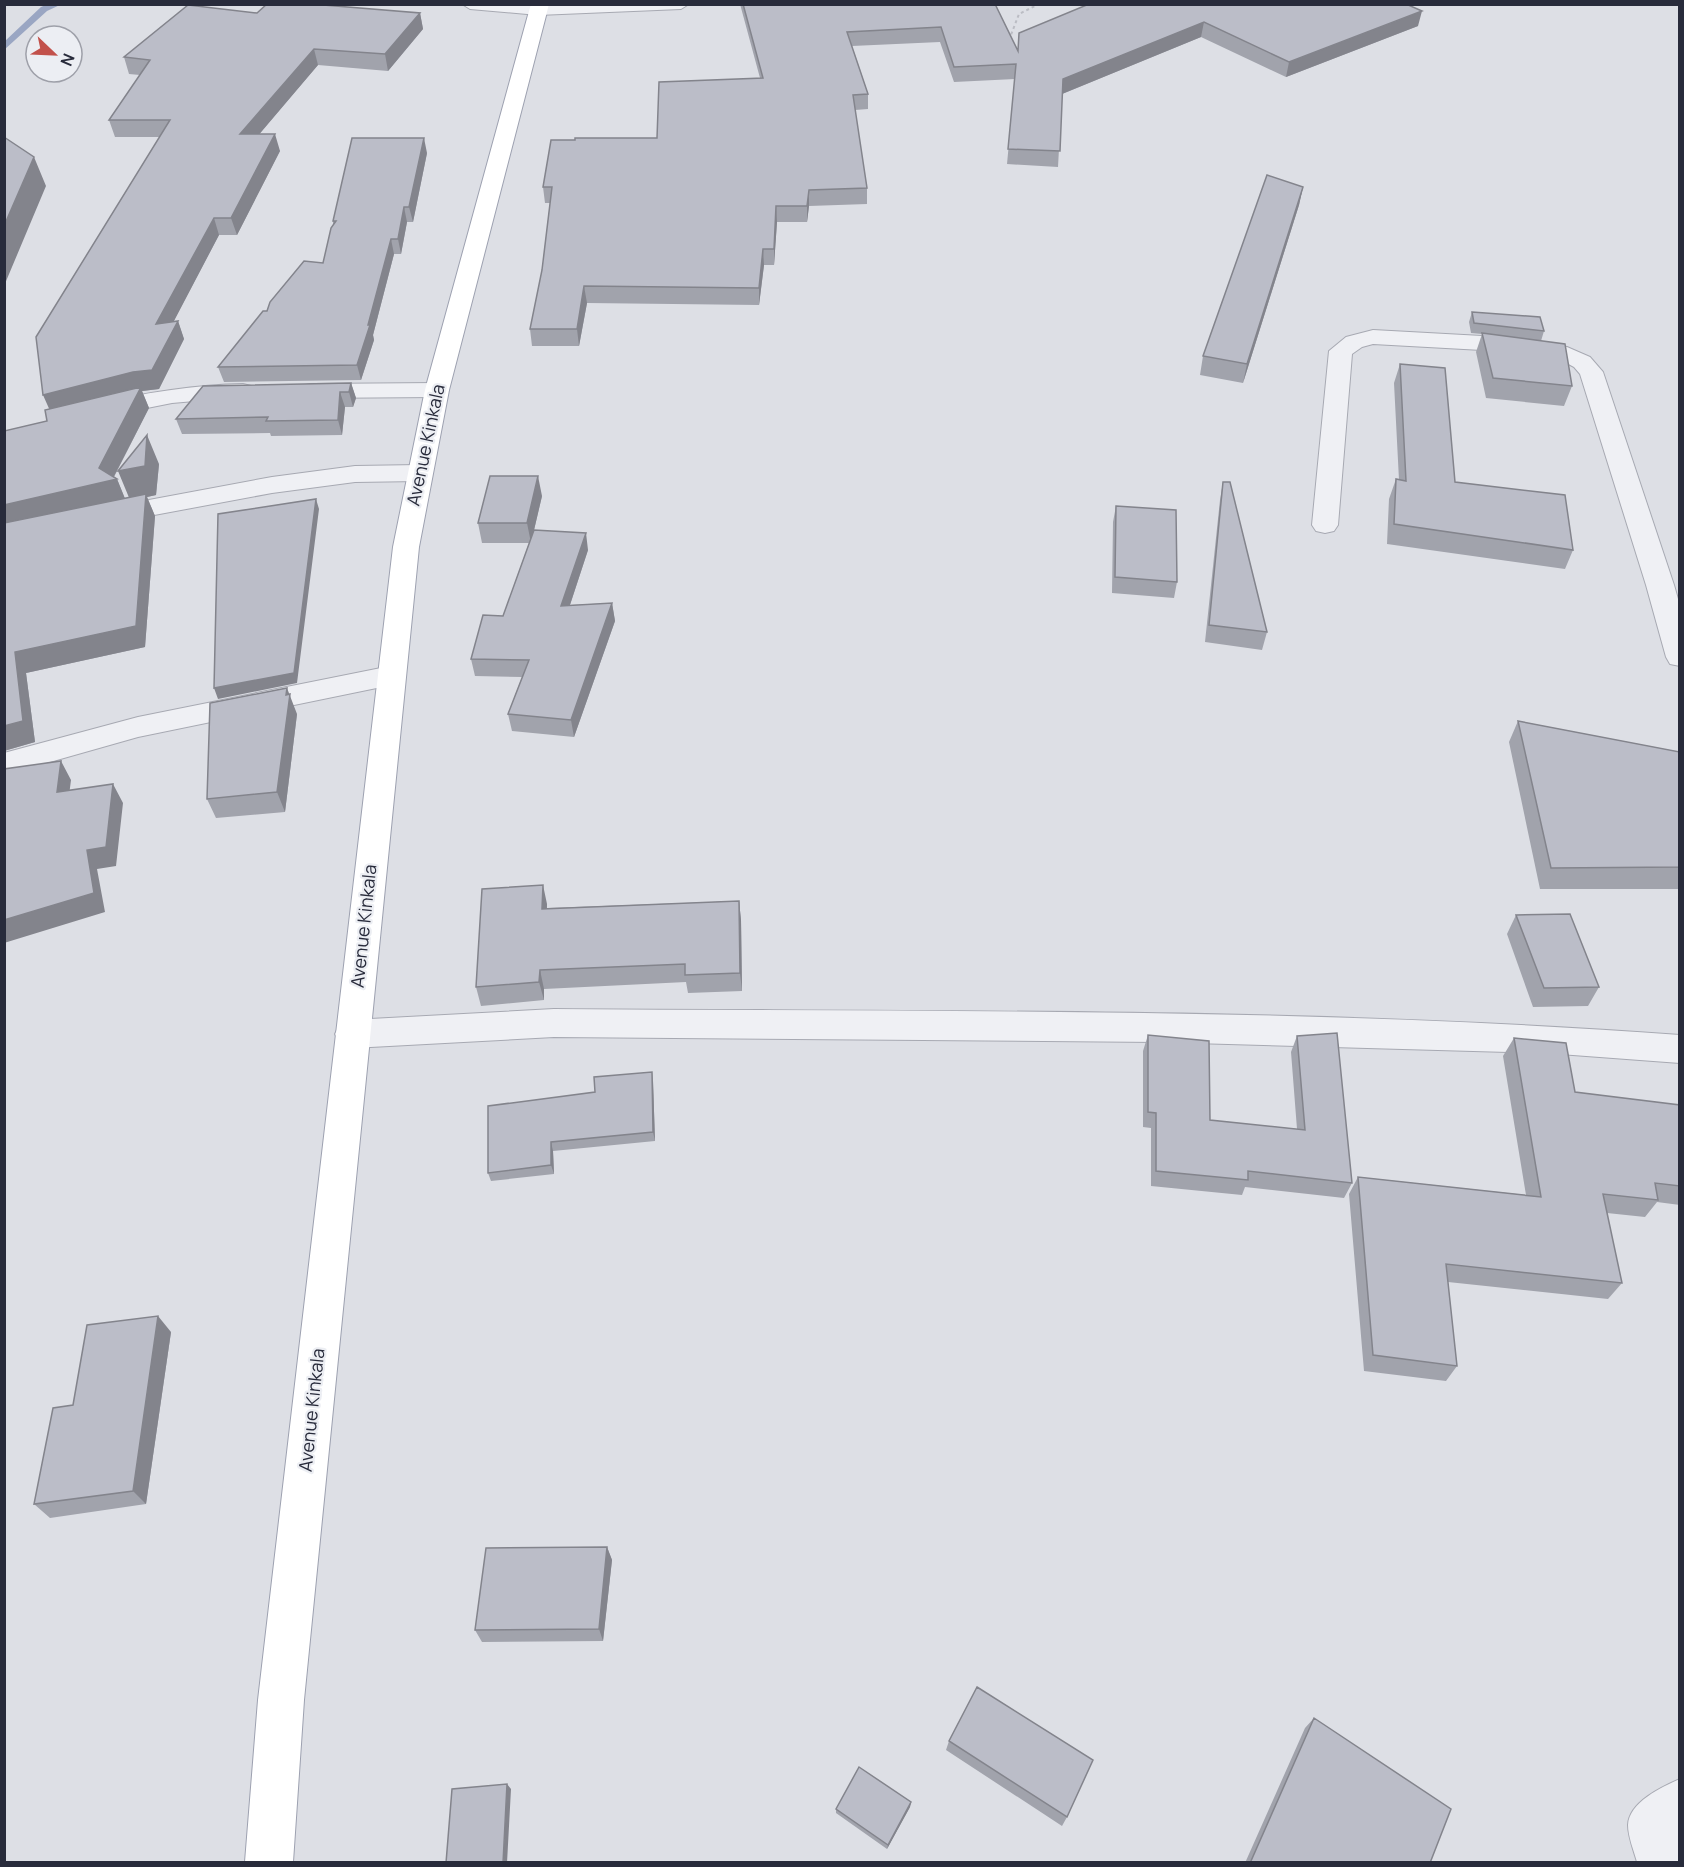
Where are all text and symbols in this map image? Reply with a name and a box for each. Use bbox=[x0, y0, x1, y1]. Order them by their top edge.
north arrow bbox=[24, 24, 84, 84]
text: N bbox=[55, 50, 80, 69]
street label: Avenue Kinkala bbox=[400, 382, 450, 508]
street label: Avenue Kinkala bbox=[345, 863, 381, 989]
street label: Avenue Kinkala bbox=[293, 1347, 329, 1473]

